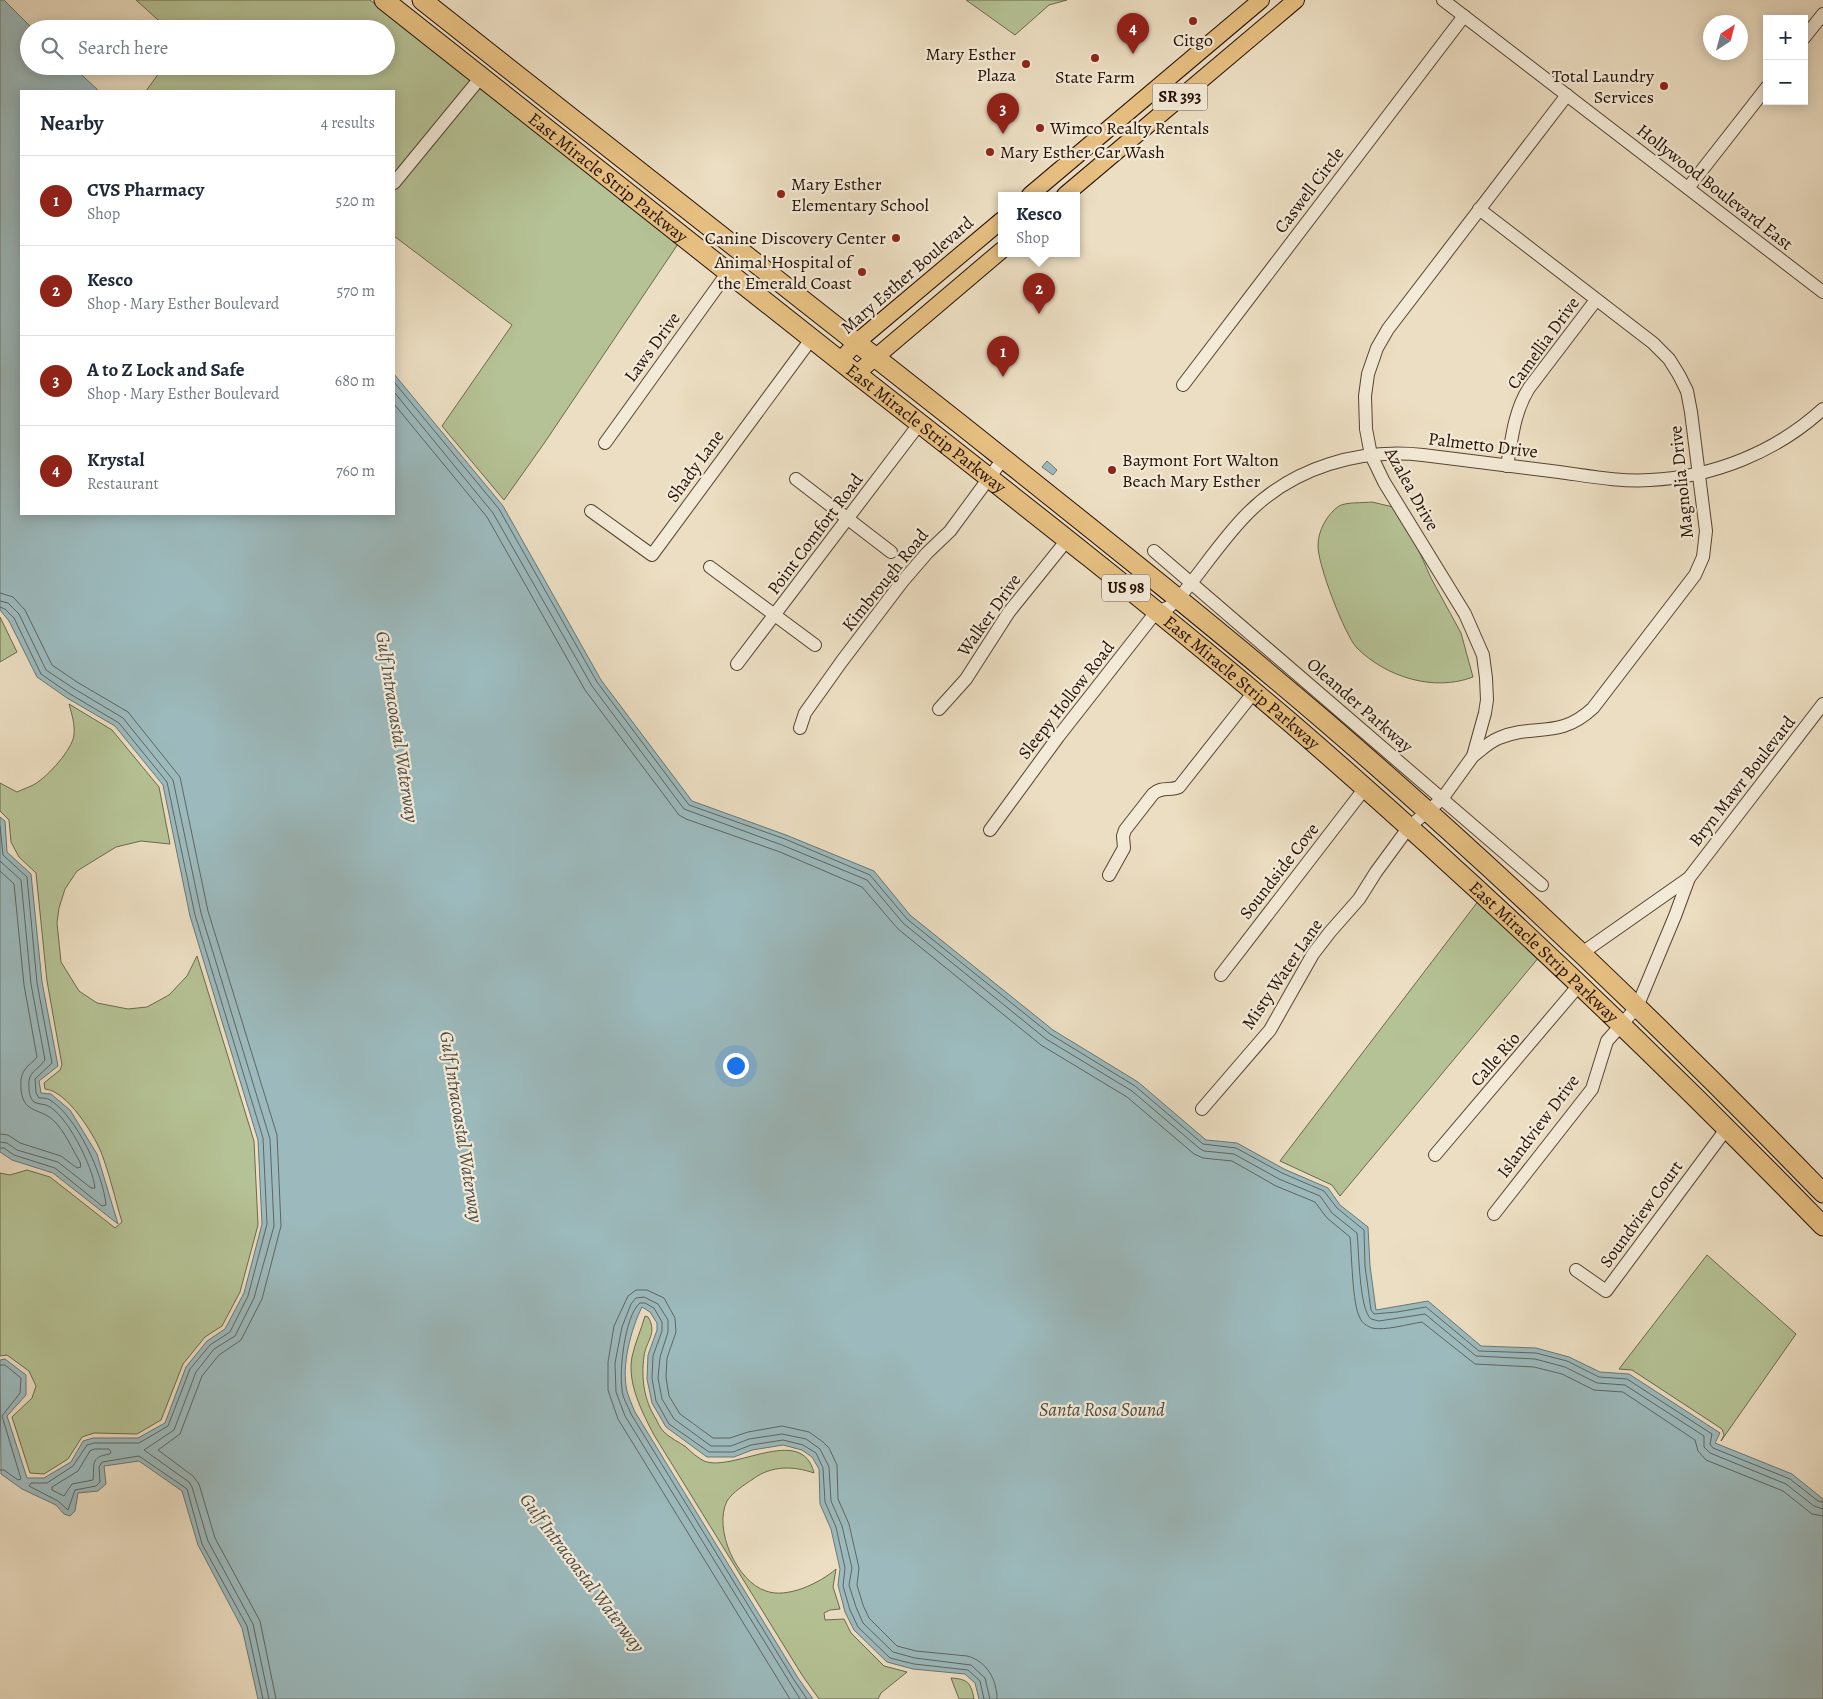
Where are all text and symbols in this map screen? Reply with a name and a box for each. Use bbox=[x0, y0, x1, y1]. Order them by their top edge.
pin: 4 bbox=[1117, 13, 1149, 54]
marker: Citgo bbox=[1187, 15, 1199, 27]
north arrow bbox=[1703, 15, 1748, 60]
map controls bbox=[1763, 15, 1808, 105]
button: + bbox=[1763, 15, 1808, 60]
search box bbox=[20, 20, 395, 75]
place label: Citgo bbox=[1173, 28, 1213, 52]
icon: search bbox=[38, 34, 66, 62]
text: Search here bbox=[78, 35, 168, 61]
place label: Mary Esther Plaza bbox=[925, 42, 1017, 87]
marker: State Farm bbox=[1089, 52, 1101, 64]
marker: Mary Esther Plaza bbox=[1020, 58, 1032, 70]
button: − bbox=[1763, 60, 1808, 105]
place label: Total Laundry Services bbox=[1552, 64, 1655, 109]
place label: State Farm bbox=[1055, 65, 1135, 89]
marker: Total Laundry Services bbox=[1658, 80, 1670, 92]
road number: SR 393 bbox=[1152, 84, 1208, 110]
pin: 3 bbox=[987, 93, 1019, 134]
street label: East Miracle Strip Parkway bbox=[523, 107, 694, 249]
text: Nearby bbox=[40, 109, 103, 137]
text: 4 results bbox=[321, 112, 375, 134]
place label: Wimco Realty Rentals bbox=[1049, 116, 1209, 140]
street label: Hollywood Boulevard East bbox=[1632, 118, 1798, 256]
marker: Wimco Realty Rentals bbox=[1034, 122, 1046, 134]
place label: Mary Esther Car Wash bbox=[1000, 140, 1165, 164]
street label: Caswell Circle bbox=[1269, 142, 1349, 238]
marker: Mary Esther Car Wash bbox=[984, 146, 996, 158]
place label: Mary Esther Elementary School bbox=[791, 172, 929, 217]
text: CVS Pharmacy bbox=[87, 177, 204, 203]
marker: Mary Esther Elementary School bbox=[775, 188, 787, 200]
text: 1 bbox=[53, 190, 59, 212]
text: 520 m bbox=[336, 190, 375, 212]
popup bbox=[998, 192, 1080, 257]
text: Kesco bbox=[1016, 201, 1062, 227]
text: Shop bbox=[87, 203, 120, 225]
street label: Mary Esther Boulevard bbox=[836, 210, 979, 339]
place label: Canine Discovery Center bbox=[705, 226, 886, 250]
text: Shop bbox=[1016, 227, 1049, 249]
marker: Canine Discovery Center bbox=[890, 232, 902, 244]
place label: Animal Hospital of the Emerald Coast bbox=[713, 250, 855, 295]
marker: Animal Hospital of the Emerald Coast bbox=[856, 266, 868, 278]
text: Kesco bbox=[87, 267, 133, 293]
pin: 2 bbox=[1023, 273, 1055, 314]
text: 2 bbox=[52, 280, 60, 302]
text: 570 m bbox=[336, 280, 375, 302]
street label: Camellia Drive bbox=[1501, 292, 1585, 394]
text: Shop · Mary Esther Boulevard bbox=[87, 293, 279, 315]
street label: Laws Drive bbox=[618, 307, 686, 387]
pin: 1 bbox=[987, 336, 1019, 377]
text: A to Z Lock and Safe bbox=[87, 357, 245, 383]
street label: East Miracle Strip Parkway bbox=[841, 358, 1012, 499]
text: 3 bbox=[53, 370, 59, 392]
text: 680 m bbox=[335, 370, 375, 392]
text: Shop · Mary Esther Boulevard bbox=[87, 383, 279, 405]
street label: Magnolia Drive bbox=[1663, 424, 1699, 540]
street label: Shady Lane bbox=[661, 425, 729, 507]
street label: Palmetto Drive bbox=[1427, 426, 1539, 464]
street label: Azalea Drive bbox=[1379, 442, 1445, 535]
text: Krystal bbox=[87, 447, 145, 473]
place label: Baymont Fort Walton Beach Mary Esther bbox=[1122, 448, 1279, 493]
text: 4 bbox=[52, 460, 60, 482]
text: 760 m bbox=[336, 460, 375, 482]
marker: Baymont Fort Walton Beach Mary Esther bbox=[1106, 464, 1118, 476]
street label: Point Comfort Road bbox=[762, 468, 869, 599]
text: Restaurant bbox=[87, 473, 159, 495]
street label: Kimbrough Road bbox=[836, 523, 934, 636]
street label: Walker Drive bbox=[951, 569, 1026, 662]
road number: US 98 bbox=[1102, 574, 1150, 602]
street label: East Miracle Strip Parkway bbox=[1158, 610, 1326, 755]
water label: Gulf Intracoastal Waterway bbox=[369, 629, 425, 825]
street label: Sleepy Hollow Road bbox=[1012, 636, 1120, 764]
street label: Oleander Parkway bbox=[1302, 652, 1419, 759]
street label: Bryn Mawr Boulevard bbox=[1683, 710, 1801, 851]
street label: Soundside Cove bbox=[1234, 818, 1324, 924]
street label: East Miracle Strip Parkway bbox=[1464, 875, 1625, 1029]
street label: Misty Water Lane bbox=[1236, 914, 1328, 1034]
street label: Calle Rio bbox=[1465, 1027, 1525, 1091]
water label: Gulf Intracoastal Waterway bbox=[433, 1029, 489, 1225]
your location bbox=[723, 1053, 749, 1079]
street label: Islandview Drive bbox=[1491, 1069, 1585, 1183]
street label: Soundview Court bbox=[1594, 1155, 1688, 1273]
water label: Santa Rosa Sound bbox=[1039, 1397, 1165, 1423]
water label: Gulf Intracoastal Waterway bbox=[513, 1488, 651, 1659]

